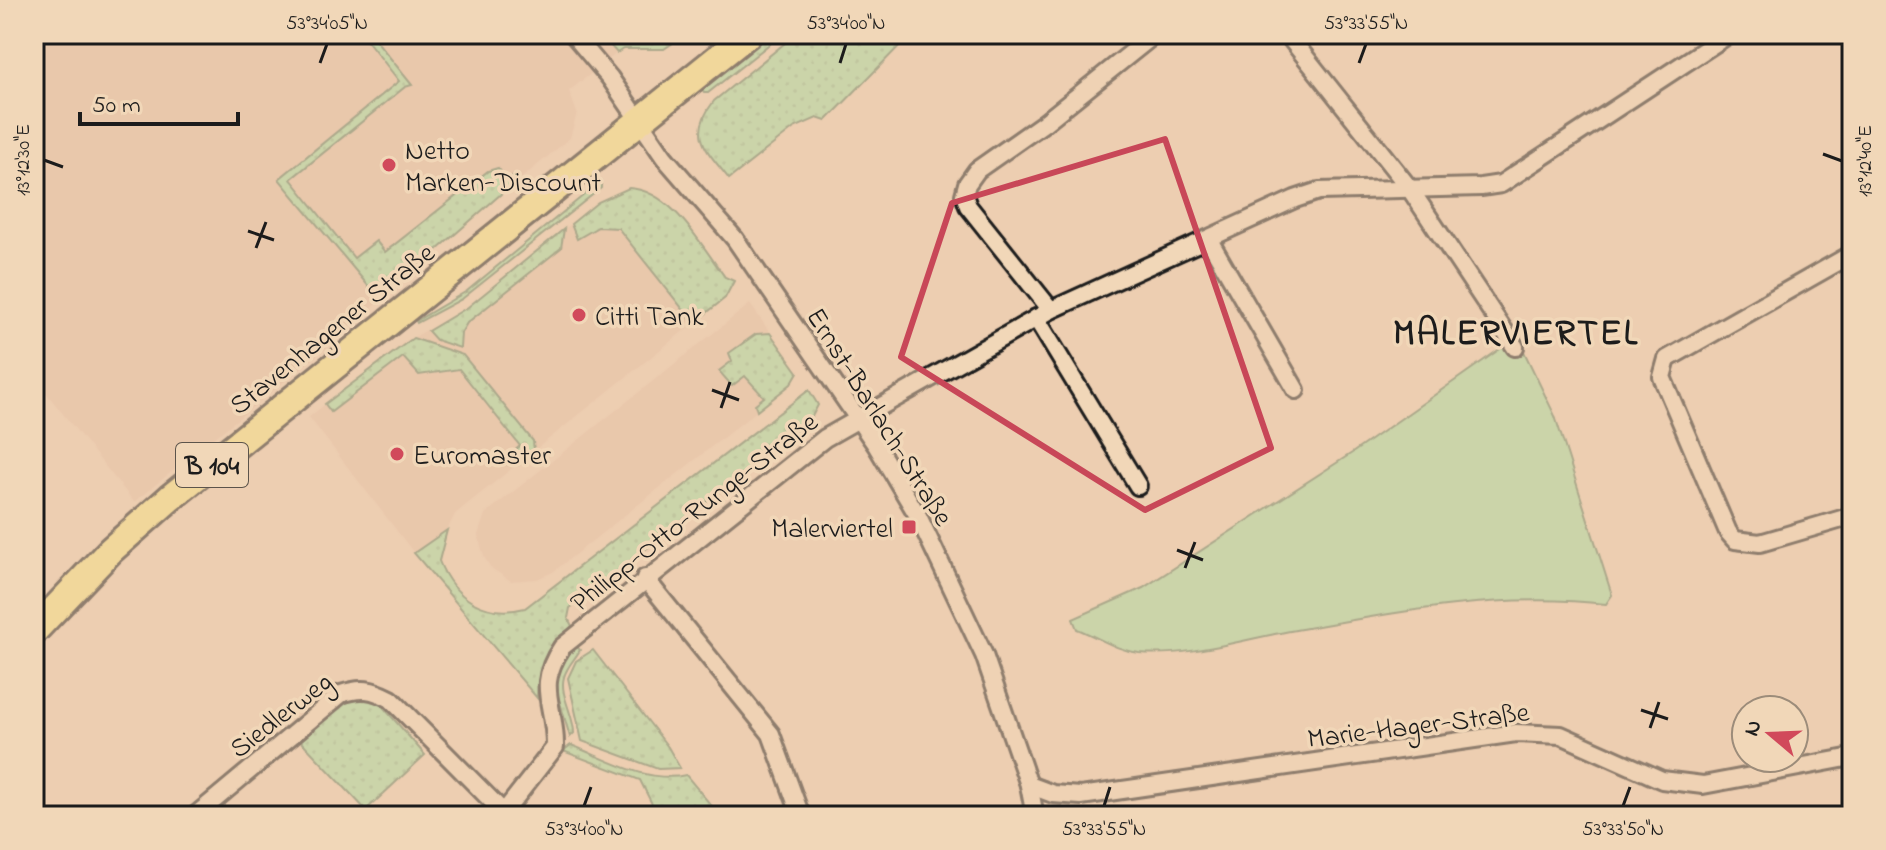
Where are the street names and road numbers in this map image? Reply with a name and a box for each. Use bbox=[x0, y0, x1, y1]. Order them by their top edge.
street label: Stavenhagener Straße bbox=[221, 234, 445, 427]
street label: Ernst-Barlach-Straße bbox=[794, 301, 962, 535]
street label: Philipp-Otto-Runge-Straße bbox=[562, 403, 828, 624]
road number: B 104 bbox=[176, 443, 248, 487]
street label: Siedlerweg bbox=[222, 663, 342, 770]
street label: Marie-Hager-Straße bbox=[1305, 693, 1532, 761]

